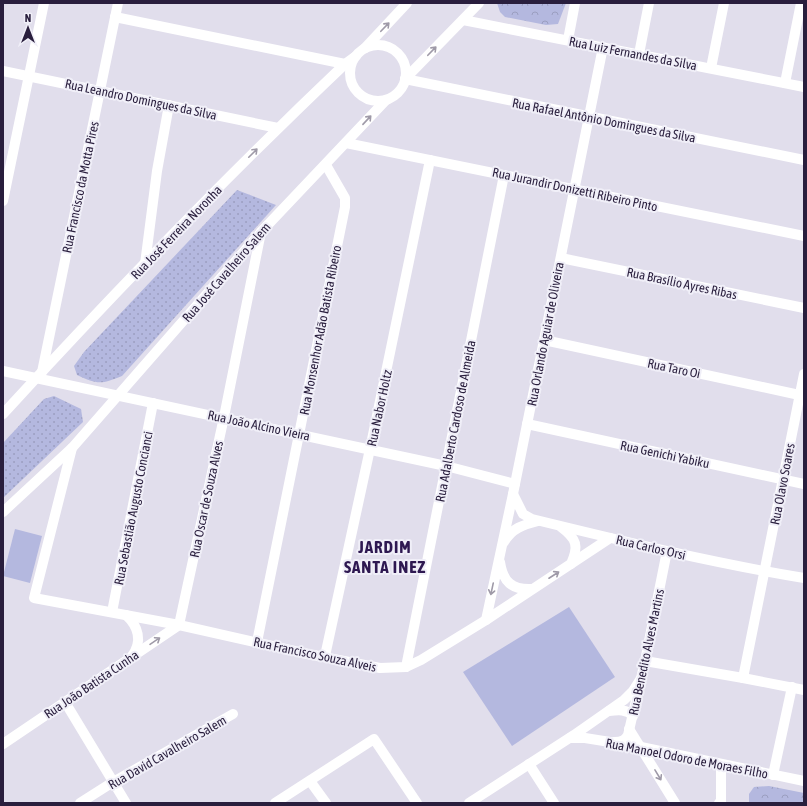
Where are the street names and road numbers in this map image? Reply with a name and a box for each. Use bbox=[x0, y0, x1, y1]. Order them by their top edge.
street label: Rua Luiz Fernandes da Silva bbox=[568, 34, 698, 73]
street label: Rua Leandro Domingues da Silva bbox=[64, 76, 218, 123]
street label: Rua Rafael Antônio Domingues da Silva bbox=[511, 95, 697, 146]
street label: Rua Francisco da Motta Pires bbox=[59, 120, 102, 254]
street label: Rua Jurandir Donizetti Ribeiro Pinto bbox=[491, 165, 659, 214]
street label: Rua José Ferreira Noronha bbox=[128, 182, 225, 282]
street label: Rua José Cavalheiro Salem bbox=[179, 220, 274, 325]
street label: Rua Monsenhor Adão Batista Ribeiro bbox=[297, 244, 344, 416]
street label: Rua Orlando Aguiar de Oliveira bbox=[524, 261, 567, 407]
street label: Rua Brasílio Ayres Ribas bbox=[625, 264, 739, 303]
street label: Rua Adalberto Cardoso de Almeida bbox=[432, 339, 479, 503]
street label: Rua Taro Oi bbox=[646, 356, 702, 381]
street label: Rua Nabor Holtz bbox=[364, 368, 395, 448]
street label: Rua João Alcino Vieira bbox=[206, 407, 312, 444]
street label: Rua Sebastião Augusto Concianci bbox=[111, 430, 156, 586]
street label: Rua Genichi Yabiku bbox=[619, 438, 711, 471]
street label: Rua Oscar de Souza Alves bbox=[187, 439, 226, 559]
street label: Rua Olavo Soares bbox=[767, 442, 798, 526]
street label: Rua Carlos Orsi bbox=[615, 532, 687, 563]
street label: Rua Benedito Alves Martins bbox=[626, 587, 667, 717]
street label: Rua Francisco Souza Alveis bbox=[252, 634, 378, 675]
street label: Rua João Batista Cunha bbox=[41, 647, 141, 722]
street label: Rua David Cavalheiro Salem bbox=[106, 712, 229, 792]
street label: Rua Manoel Odoro de Moraes Filho bbox=[604, 735, 769, 782]

